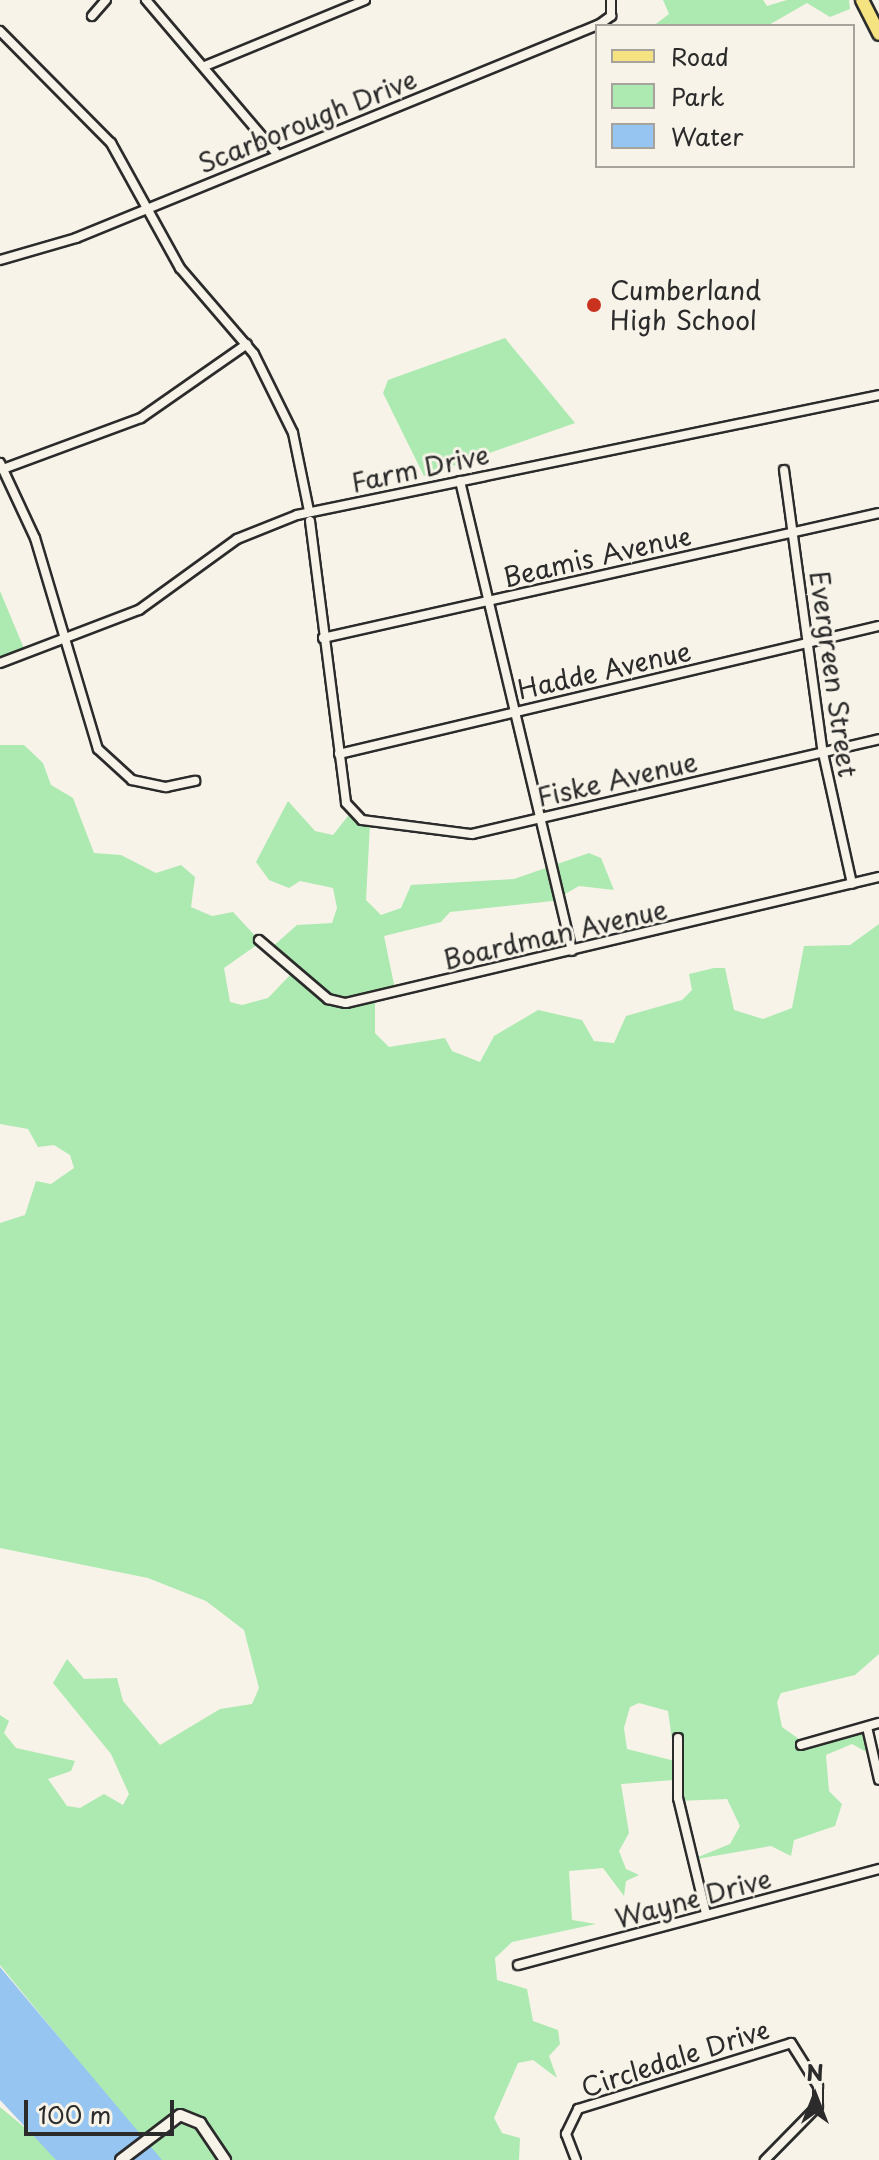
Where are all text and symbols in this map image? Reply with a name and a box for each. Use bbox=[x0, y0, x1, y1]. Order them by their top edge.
legend bbox=[595, 24, 855, 168]
text: Road bbox=[671, 38, 729, 74]
street label: Scarborough Drive bbox=[193, 63, 421, 179]
text: Park bbox=[671, 78, 725, 114]
text: Water bbox=[671, 118, 743, 154]
place label: Cumberland High School bbox=[610, 274, 761, 336]
marker: Cumberland High School bbox=[585, 296, 603, 314]
street label: Farm Drive bbox=[348, 438, 492, 498]
street label: Beamis Avenue bbox=[501, 520, 693, 592]
street label: Evergreen Street bbox=[804, 567, 864, 781]
street label: Hadde Avenue bbox=[514, 635, 694, 705]
street label: Fiske Avenue bbox=[535, 746, 699, 812]
street label: Boardman Avenue bbox=[440, 893, 670, 975]
street label: Wayne Drive bbox=[610, 1862, 776, 1934]
street label: Circledale Drive bbox=[575, 2012, 775, 2104]
text: N bbox=[806, 2055, 824, 2088]
north arrow bbox=[775, 2056, 855, 2136]
scale bar bbox=[28, 2084, 178, 2134]
text: 100 m bbox=[38, 2096, 111, 2132]

